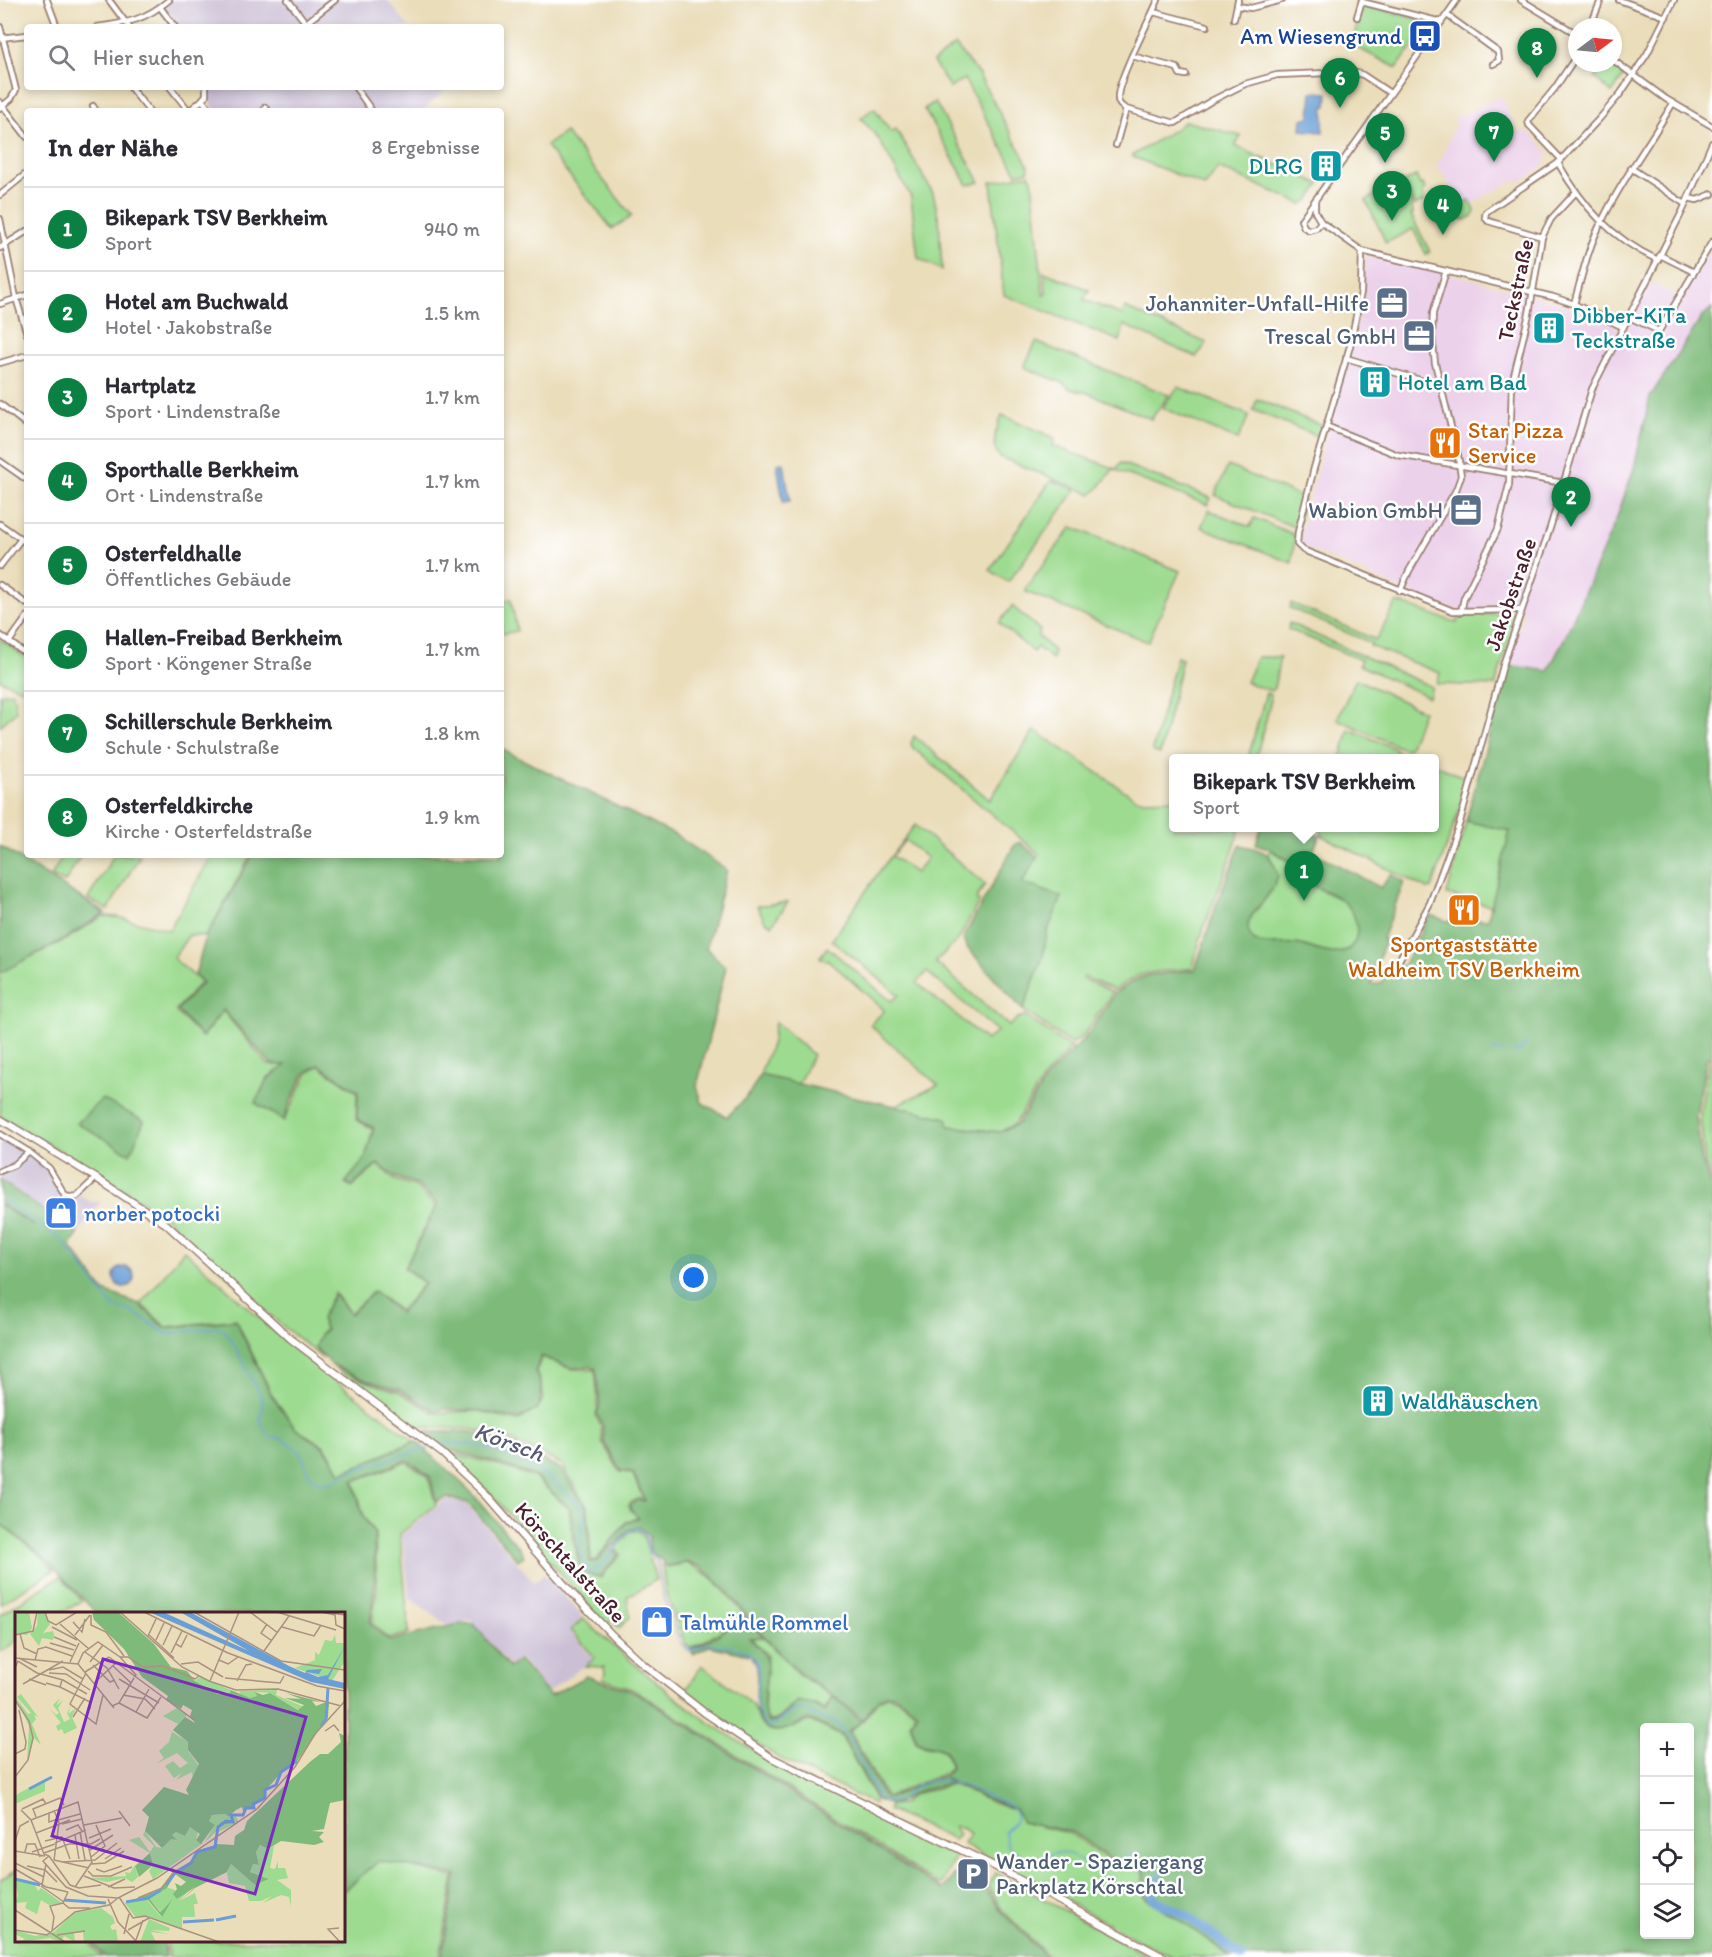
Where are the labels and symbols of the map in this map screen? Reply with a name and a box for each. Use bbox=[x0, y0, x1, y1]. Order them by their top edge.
bus stop icon: Am Wiesengrund bbox=[1407, 18, 1443, 54]
north arrow bbox=[1568, 18, 1622, 72]
place label: Am Wiesengrund bbox=[1240, 23, 1402, 50]
pin: 8 bbox=[1518, 28, 1556, 78]
pin: 6 bbox=[1320, 58, 1360, 108]
pin: 7 bbox=[1474, 112, 1514, 162]
pin: 5 bbox=[1366, 114, 1404, 163]
building icon: DLRG bbox=[1308, 148, 1344, 184]
place label: DLRG bbox=[1249, 153, 1303, 180]
pin: 3 bbox=[1372, 172, 1412, 221]
pin: 4 bbox=[1424, 186, 1462, 235]
street label: Teckstraße bbox=[1492, 237, 1539, 344]
office icon: Johanniter-Unfall-Hilfe bbox=[1374, 285, 1410, 321]
place label: Johanniter-Unfall-Hilfe bbox=[1146, 290, 1369, 317]
place label: Dibber-KiTa Teckstraße bbox=[1572, 302, 1687, 354]
building icon: Dibber-KiTa Teckstraße bbox=[1531, 310, 1567, 346]
office icon: Trescal GmbH bbox=[1401, 318, 1437, 354]
place label: Trescal GmbH bbox=[1264, 323, 1396, 350]
building icon: Hotel am Bad bbox=[1357, 364, 1393, 400]
place label: Hotel am Bad bbox=[1398, 369, 1527, 396]
place label: Star Pizza Service bbox=[1468, 417, 1564, 469]
restaurant icon: Star Pizza Service bbox=[1427, 425, 1463, 461]
pin: 2 bbox=[1552, 478, 1590, 527]
office icon: Wabion GmbH bbox=[1448, 492, 1484, 528]
place label: Wabion GmbH bbox=[1308, 497, 1443, 524]
street label: Jakobstraße bbox=[1479, 534, 1542, 654]
pin: 1 bbox=[1284, 852, 1324, 901]
restaurant icon: Sportgaststätte Waldheim TSV Berkheim bbox=[1446, 892, 1482, 928]
place label: Sportgaststätte Waldheim TSV Berkheim bbox=[1348, 931, 1581, 983]
shop icon: norber potocki bbox=[43, 1195, 79, 1231]
place label: norber potocki bbox=[84, 1200, 220, 1227]
your location bbox=[679, 1263, 708, 1292]
building icon: Waldhäuschen bbox=[1360, 1383, 1396, 1419]
place label: Waldhäuschen bbox=[1401, 1388, 1539, 1415]
water label: Körsch bbox=[470, 1416, 549, 1468]
street label: Körschtalstraße bbox=[509, 1496, 632, 1628]
shop icon: Talmühle Rommel bbox=[639, 1604, 675, 1640]
place label: Talmühle Rommel bbox=[680, 1609, 848, 1636]
inset map bbox=[15, 1612, 345, 1942]
place label: Wander - Spaziergang Parkplatz Körschtal bbox=[996, 1848, 1205, 1900]
parking icon: Wander - Spaziergang Parkplatz Körschtal bbox=[955, 1856, 991, 1892]

